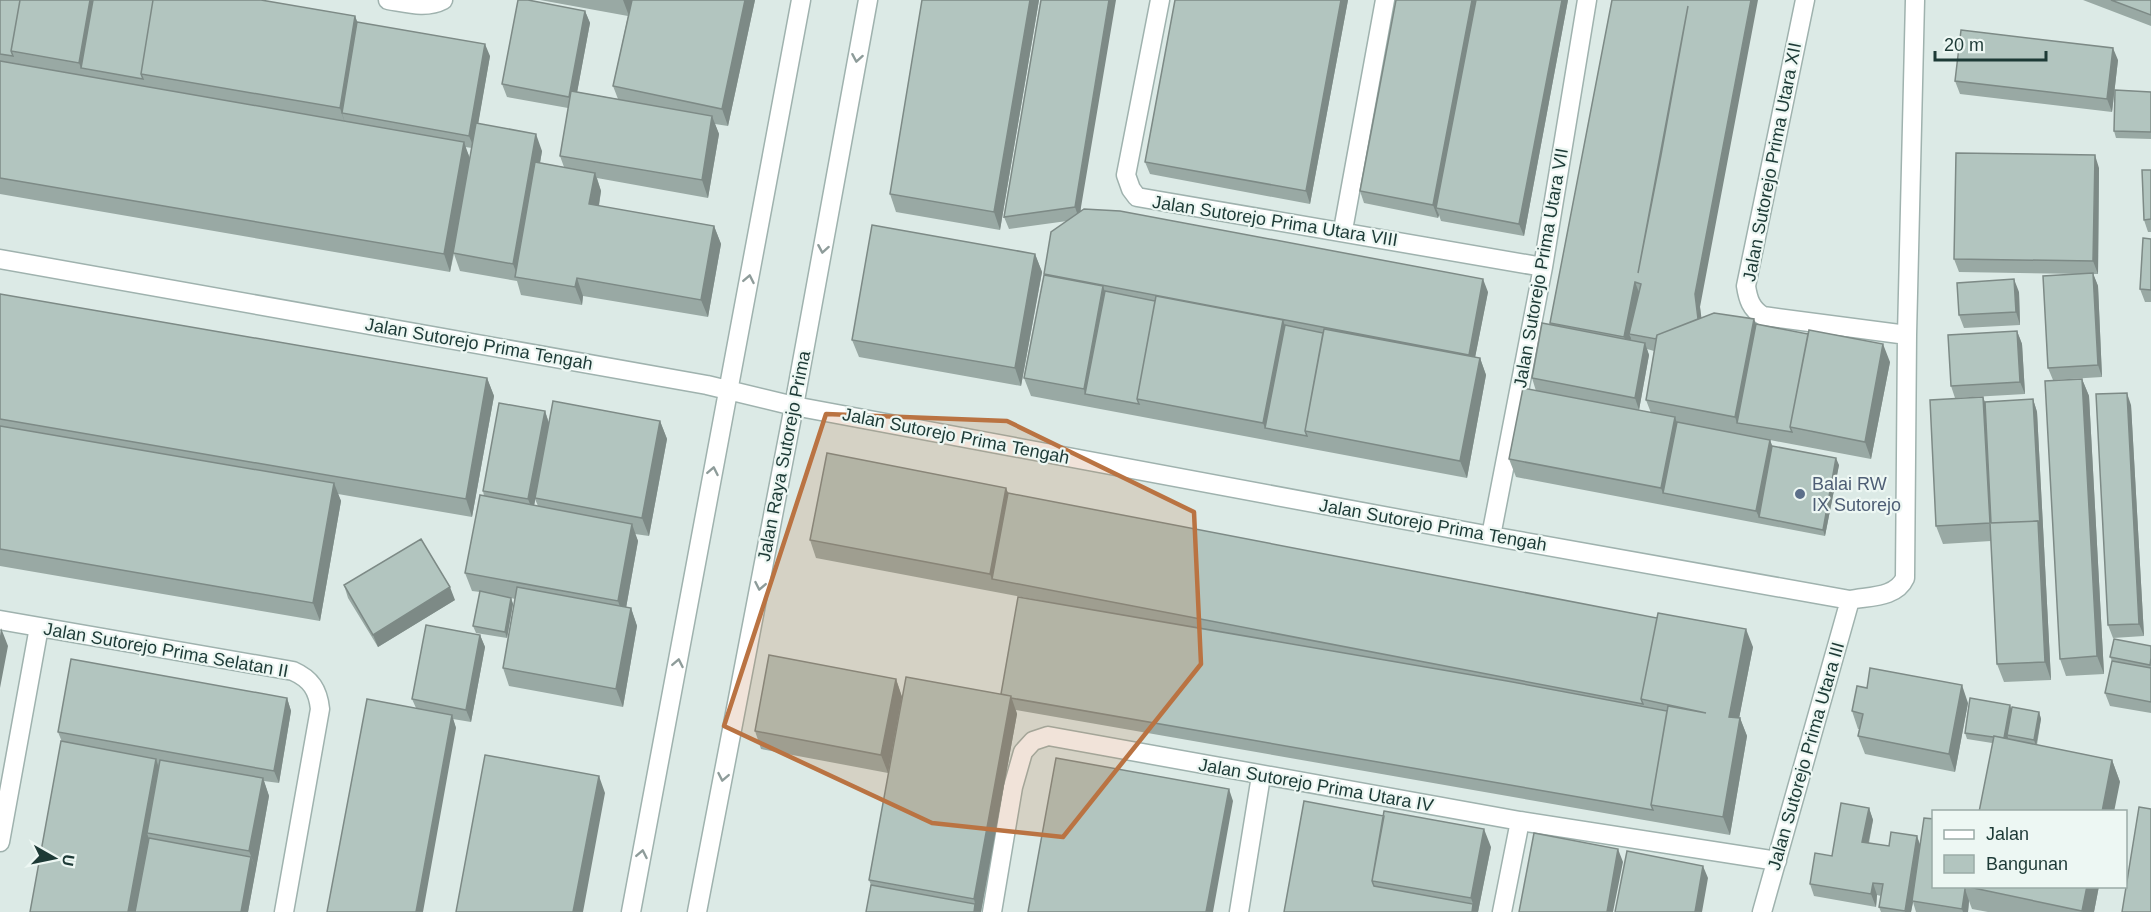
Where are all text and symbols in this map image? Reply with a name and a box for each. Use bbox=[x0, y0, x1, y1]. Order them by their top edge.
scale bar bbox=[1935, 24, 2046, 62]
text: 20 m bbox=[1944, 35, 1984, 55]
street label: Jalan Sutorejo Prima Utara XII bbox=[1739, 41, 1805, 283]
one-way arrow bbox=[851, 52, 864, 62]
street label: Jalan Sutorejo Prima Utara VII bbox=[1510, 147, 1572, 389]
street label: Jalan Sutorejo Prima Utara VIII bbox=[1151, 192, 1399, 250]
one-way arrow bbox=[817, 244, 830, 254]
one-way arrow bbox=[742, 275, 755, 285]
street label: Jalan Sutorejo Prima Tengah bbox=[364, 314, 594, 374]
street label: Jalan Raya Sutorejo Prima bbox=[754, 348, 814, 563]
street label: Jalan Sutorejo Prima Tengah bbox=[841, 404, 1071, 468]
one-way arrow bbox=[707, 466, 719, 476]
place label: Balai RW IX Sutorejo bbox=[1812, 474, 1901, 515]
marker: Balai RW IX Sutorejo bbox=[1793, 487, 1807, 501]
street label: Jalan Sutorejo Prima Tengah bbox=[1318, 495, 1548, 555]
one-way arrow bbox=[754, 580, 767, 590]
street label: Jalan Sutorejo Prima Selatan II bbox=[42, 619, 290, 681]
street label: Jalan Sutorejo Prima Utara III bbox=[1764, 640, 1848, 872]
one-way arrow bbox=[671, 658, 684, 668]
street label: Jalan Sutorejo Prima Utara IV bbox=[1197, 754, 1435, 816]
one-way arrow bbox=[717, 772, 730, 782]
legend bbox=[1932, 810, 2127, 888]
text: Jalan bbox=[1986, 824, 2029, 844]
north arrow bbox=[24, 828, 84, 888]
one-way arrow bbox=[635, 850, 648, 860]
text: U bbox=[59, 853, 78, 867]
text: Bangunan bbox=[1986, 854, 2068, 874]

